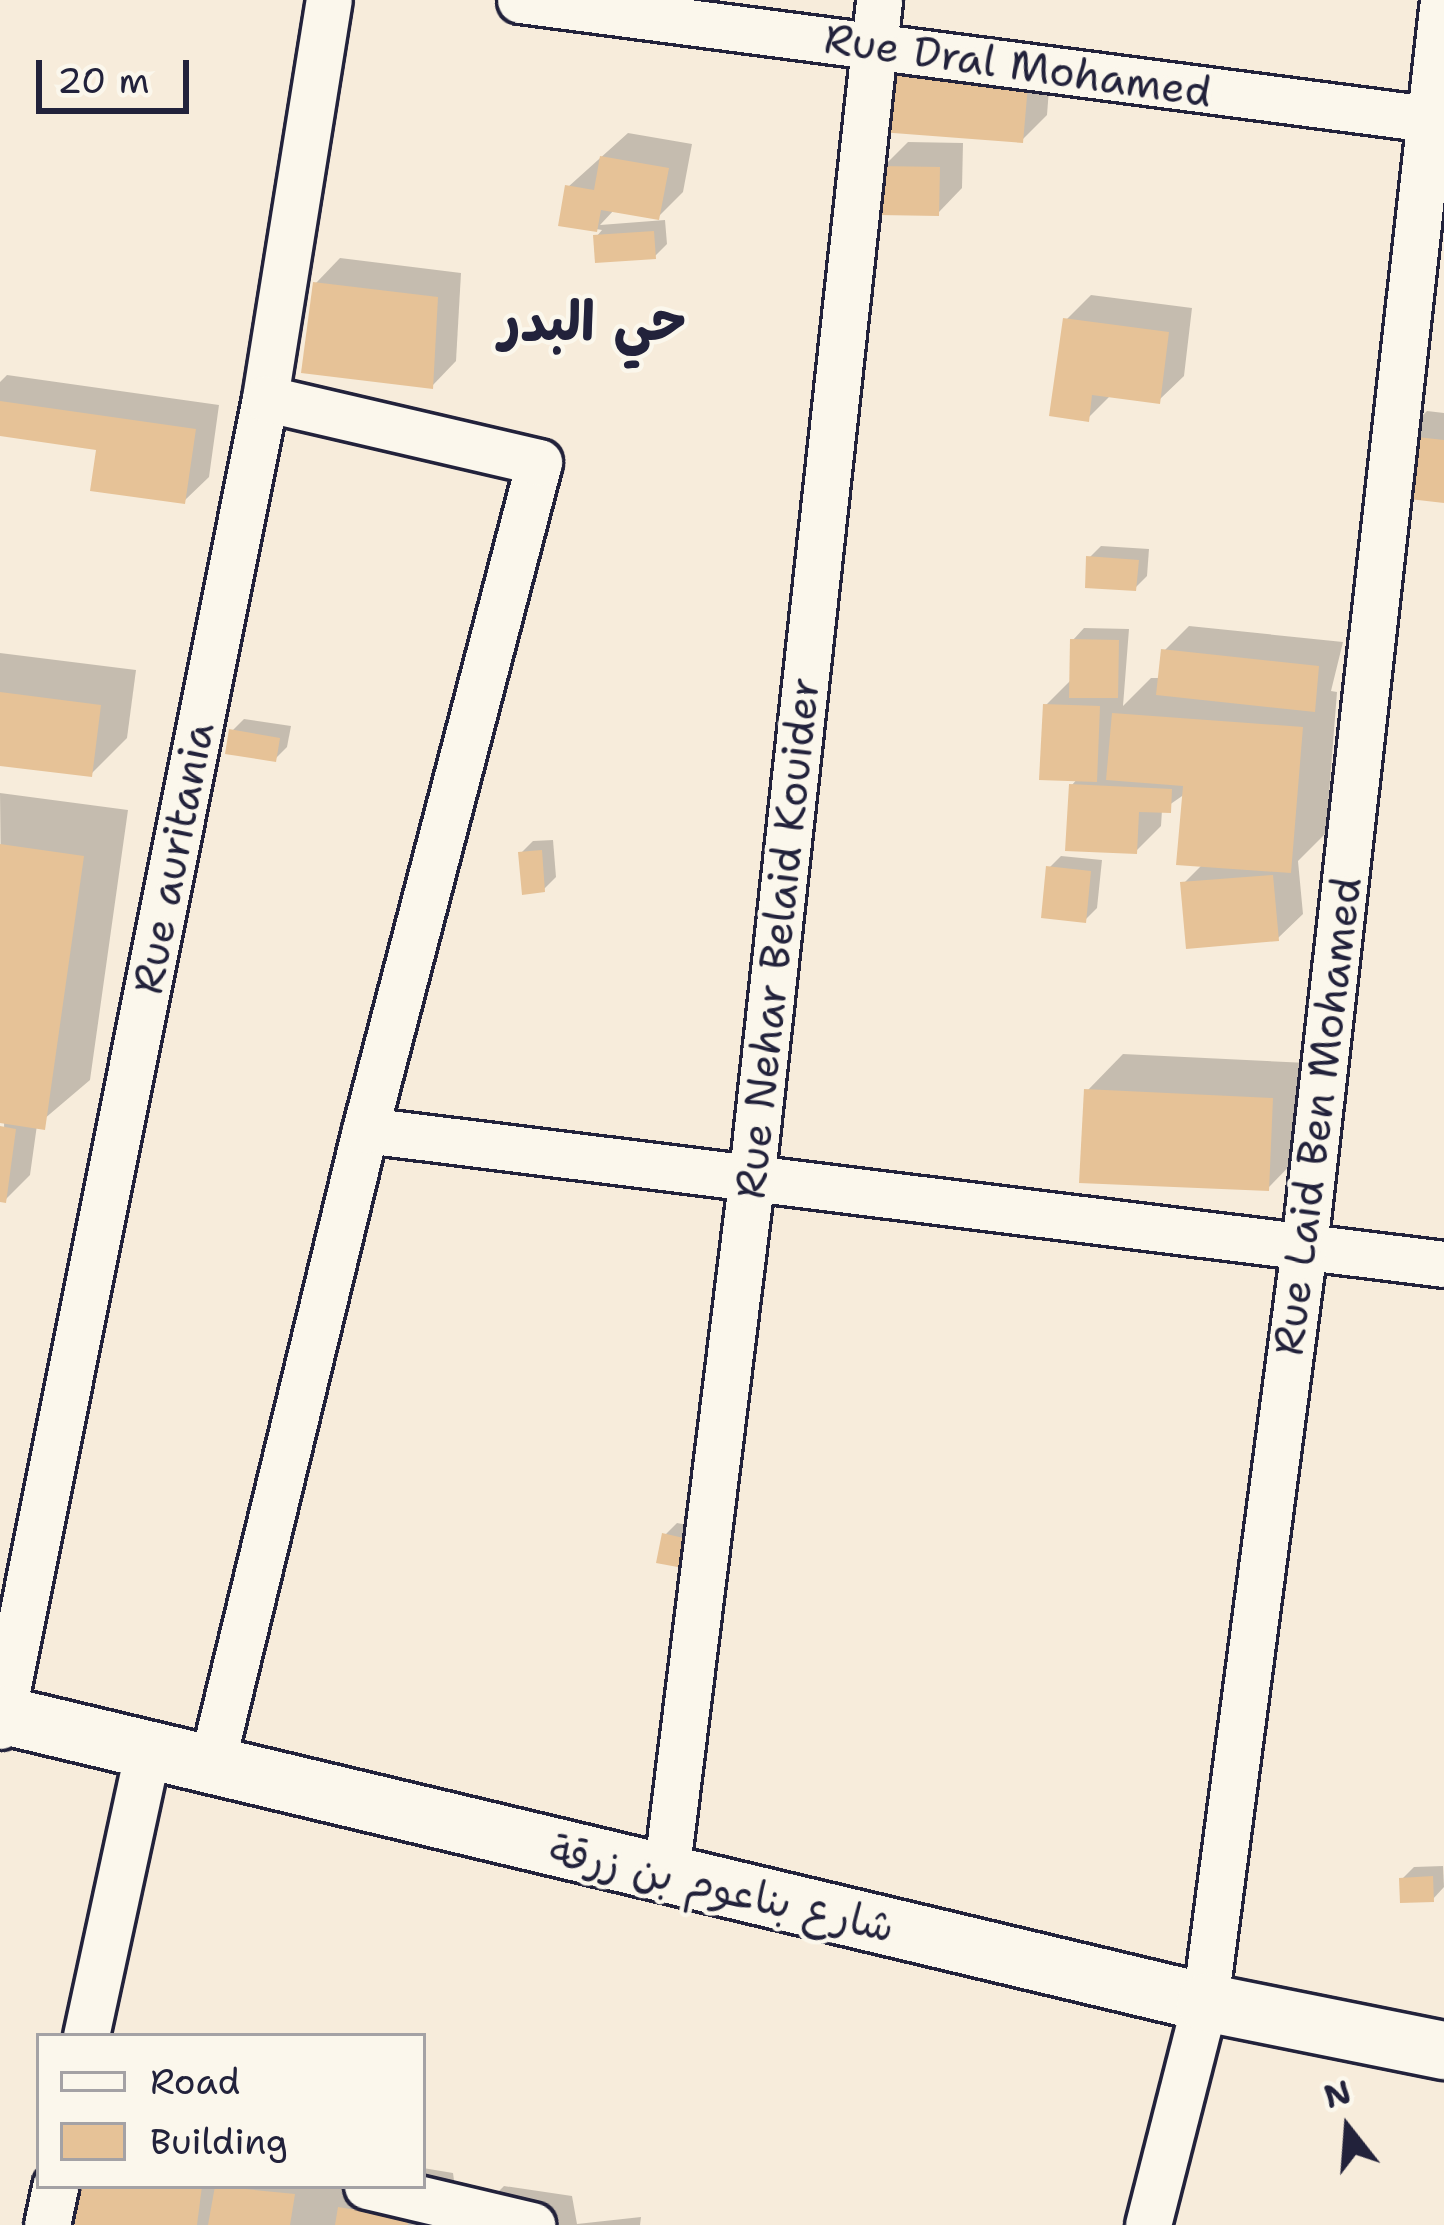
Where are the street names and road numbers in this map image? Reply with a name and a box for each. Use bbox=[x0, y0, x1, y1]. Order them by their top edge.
street label: Rue Dral Mohamed bbox=[821, 13, 1215, 117]
street label: Rue Nehar Belaid Kouider bbox=[725, 675, 829, 1201]
street label: Rue auritania bbox=[122, 718, 224, 998]
street label: Rue Laid Ben Mohamed bbox=[1263, 874, 1371, 1358]
street label: شارع بناعوم بن زرقة bbox=[545, 1824, 899, 1952]

